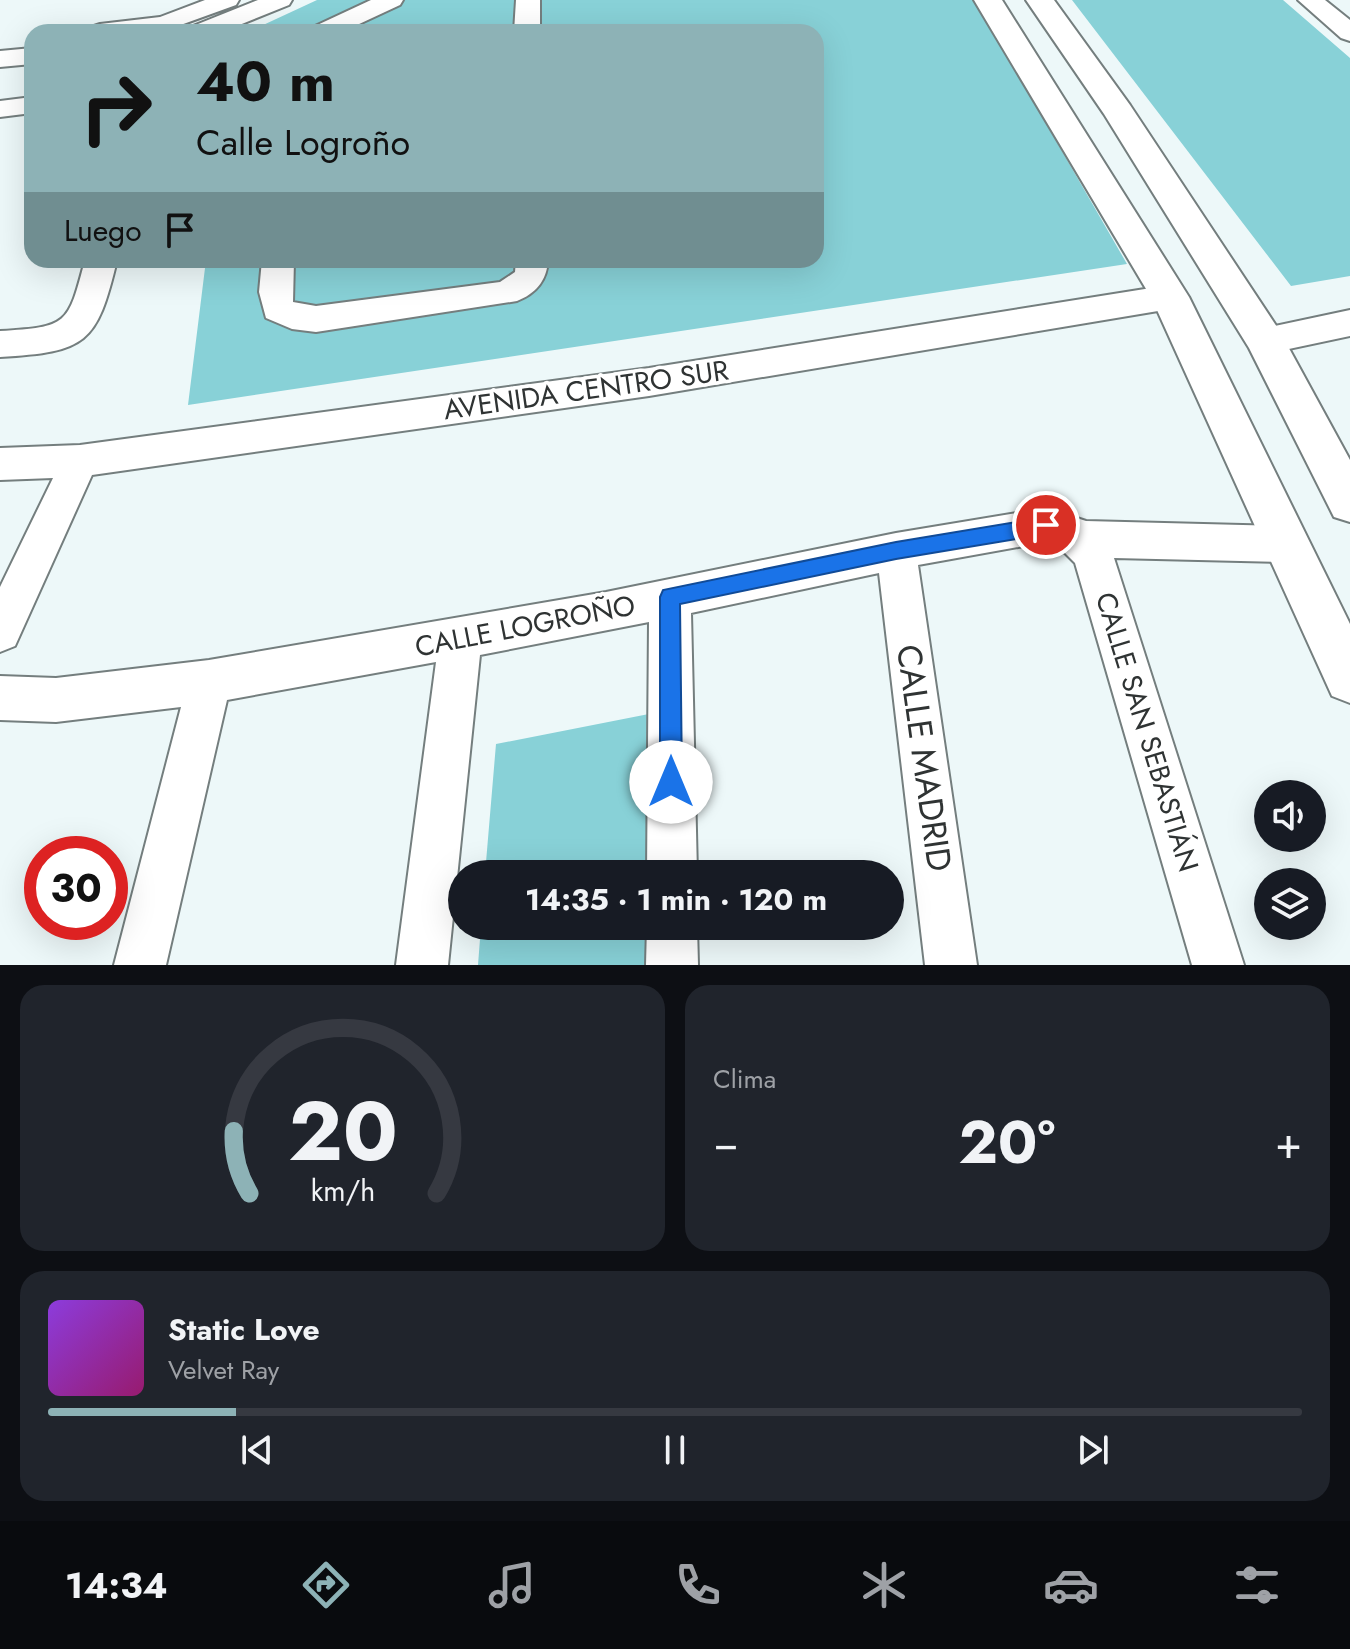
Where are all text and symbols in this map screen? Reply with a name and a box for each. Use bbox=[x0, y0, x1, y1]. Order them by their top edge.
text: 40 m bbox=[196, 41, 335, 122]
icon: right bbox=[64, 56, 168, 160]
text: Calle Logroño bbox=[196, 116, 410, 168]
icon: arrive bbox=[158, 208, 202, 252]
text: Luego bbox=[64, 209, 142, 252]
street label: AVENIDA CENTRO SUR bbox=[441, 350, 731, 430]
pin bbox=[1012, 491, 1080, 559]
icon: arrive bbox=[1024, 503, 1068, 547]
street label: CALLE LOGROÑO bbox=[411, 585, 639, 667]
street label: CALLE SAN SEBASTIÁN bbox=[1085, 587, 1209, 877]
street label: CALLE MADRID bbox=[884, 642, 964, 874]
position arrow bbox=[629, 740, 713, 824]
map controls bbox=[1254, 780, 1326, 940]
button: sound bbox=[1254, 780, 1326, 852]
speed limit sign: 30 bbox=[24, 836, 128, 940]
button: layers bbox=[1254, 868, 1326, 940]
text: 14:35 · 1 min · 120 m bbox=[525, 878, 827, 921]
text: Clima bbox=[713, 1060, 776, 1098]
text: 20 bbox=[288, 1071, 397, 1191]
text: 20° bbox=[959, 1099, 1055, 1186]
text: − bbox=[713, 1111, 739, 1175]
text: + bbox=[1275, 1111, 1302, 1175]
text: km/h bbox=[310, 1170, 375, 1212]
text: Static Love bbox=[168, 1308, 320, 1351]
text: Velvet Ray bbox=[168, 1351, 279, 1389]
icon: previous bbox=[235, 1428, 279, 1472]
icon: pause bbox=[653, 1428, 697, 1472]
icon: next bbox=[1071, 1428, 1115, 1472]
icon: directions bbox=[298, 1557, 354, 1613]
icon: music bbox=[484, 1557, 540, 1613]
icon: phone bbox=[670, 1557, 726, 1613]
icon: climate bbox=[856, 1557, 912, 1613]
icon: car bbox=[1043, 1557, 1099, 1613]
icon: filters bbox=[1229, 1557, 1285, 1613]
text: 14:34 bbox=[65, 1559, 168, 1611]

